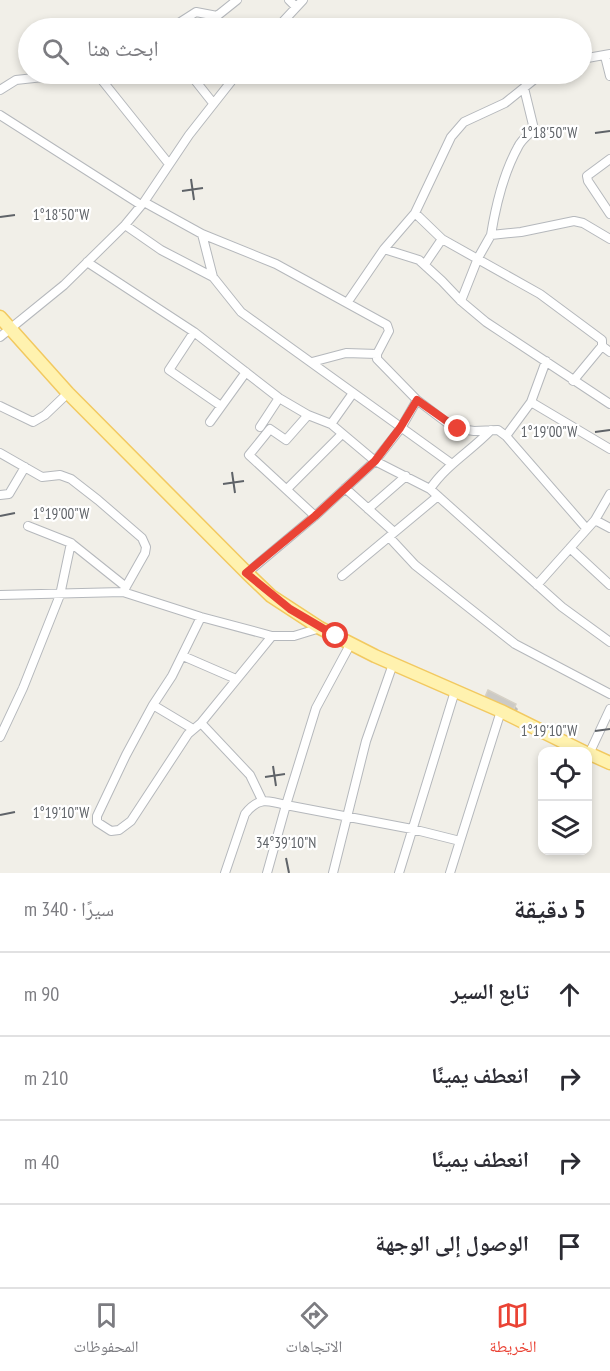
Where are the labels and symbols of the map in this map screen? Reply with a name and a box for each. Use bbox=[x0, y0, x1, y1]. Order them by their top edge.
text: 1°18'50"W bbox=[521, 123, 577, 142]
text: 1°18'50"W bbox=[33, 205, 89, 224]
route end bbox=[444, 415, 470, 441]
text: 1°19'00"W bbox=[521, 422, 577, 441]
text: 1°19'00"W bbox=[33, 504, 89, 523]
route start bbox=[322, 622, 348, 648]
text: 1°19'10"W bbox=[521, 721, 577, 740]
text: 1°19'10"W bbox=[33, 803, 89, 822]
text: 34°39'10"N bbox=[256, 833, 316, 852]

